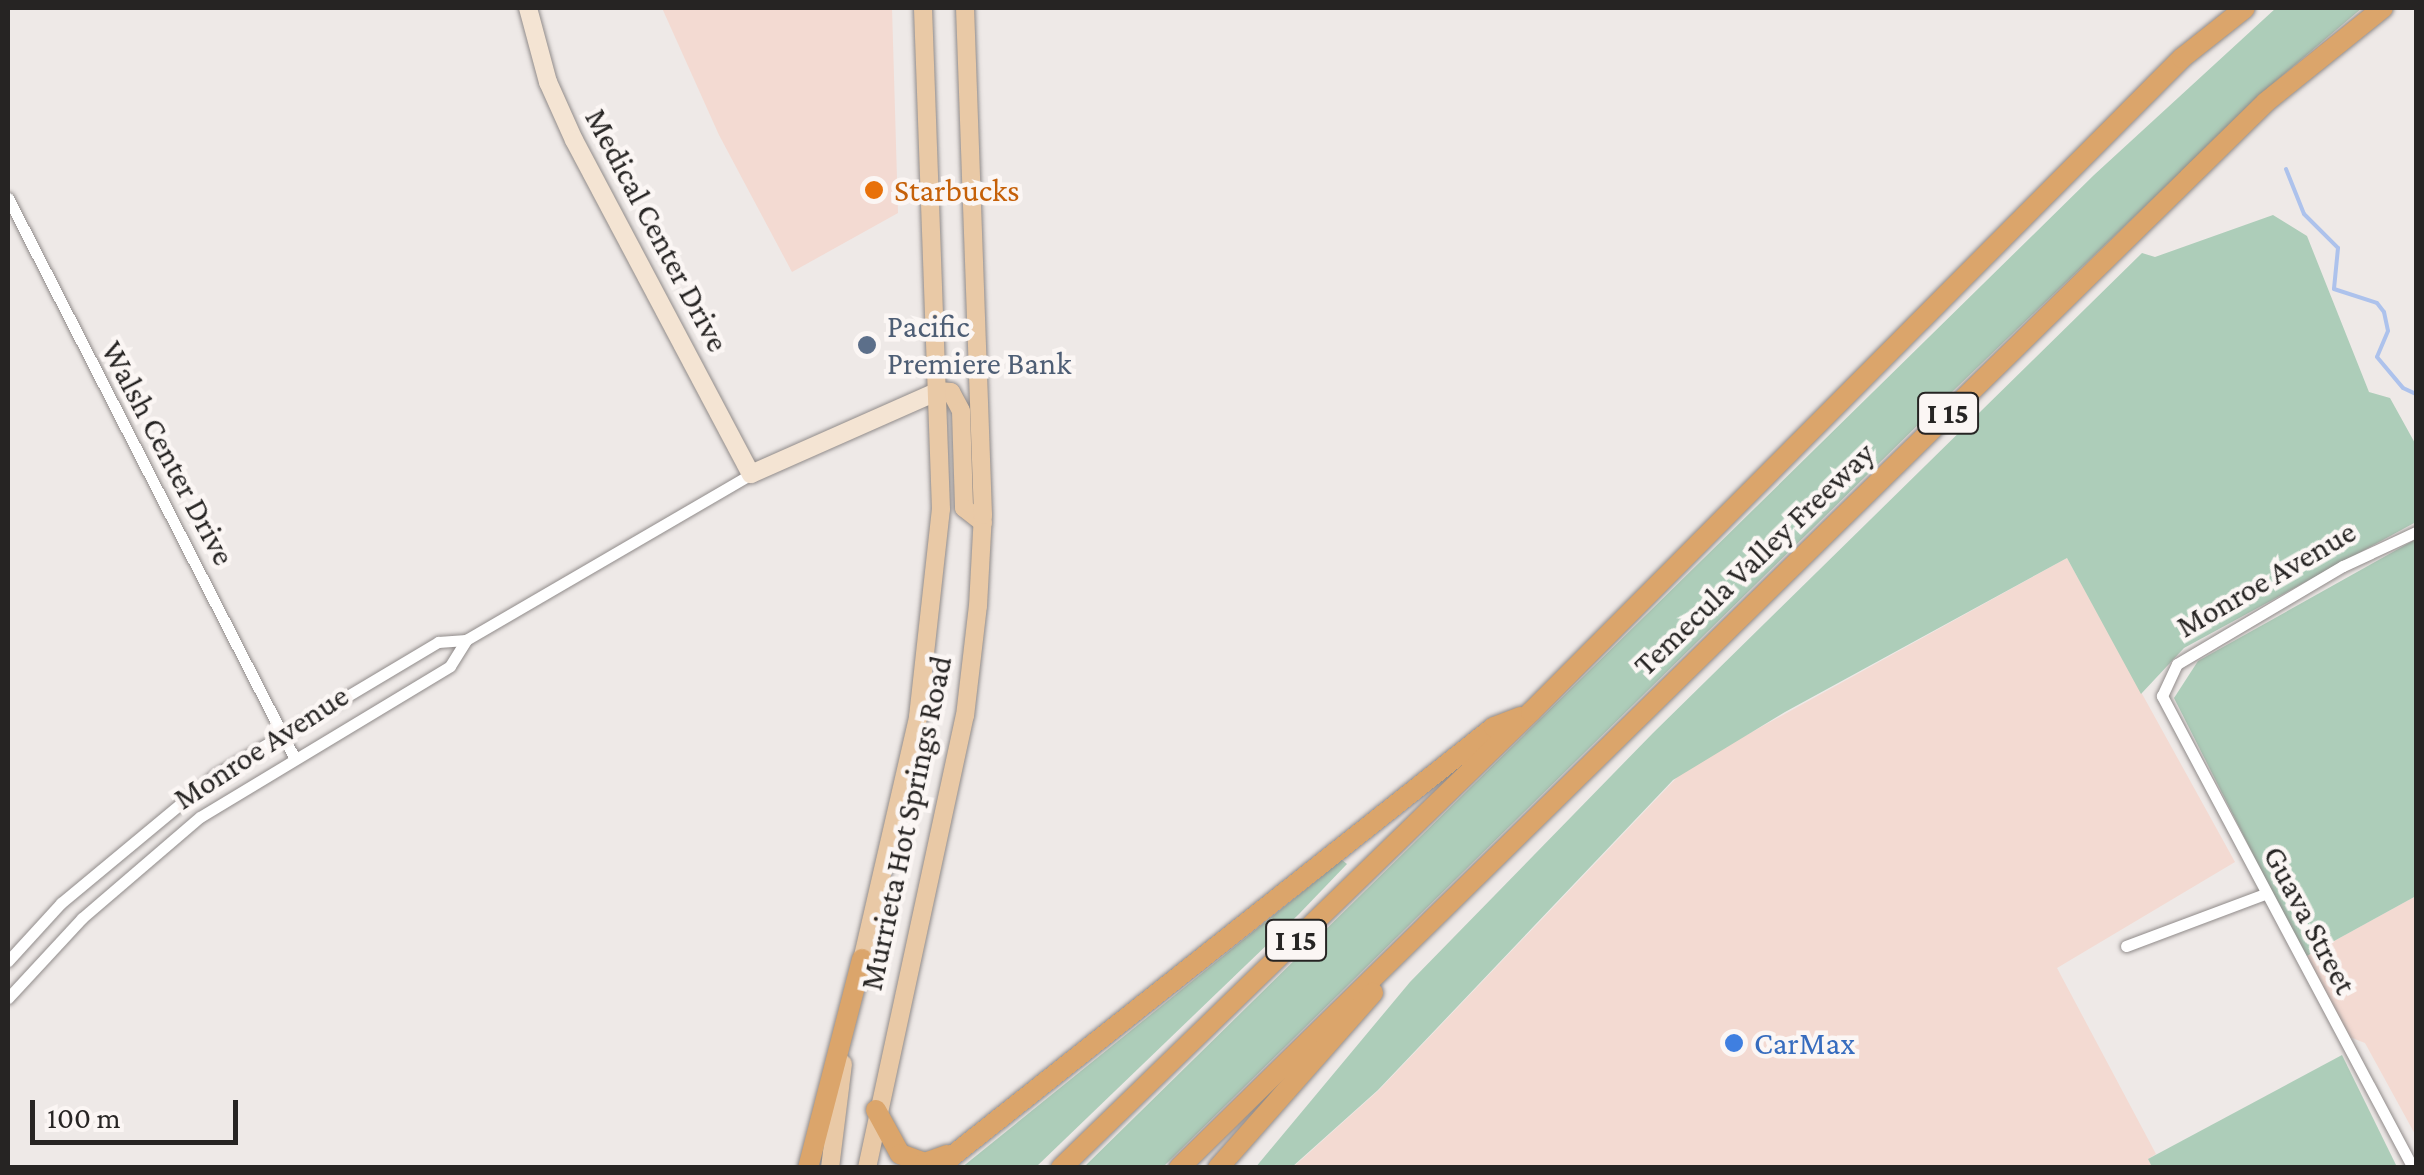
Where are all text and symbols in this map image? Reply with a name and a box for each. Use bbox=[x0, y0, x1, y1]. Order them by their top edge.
street label: Medical Center Drive bbox=[577, 102, 737, 358]
place label: Starbucks bbox=[894, 171, 1020, 209]
marker: Starbucks bbox=[863, 179, 885, 201]
place label: Pacific Premiere Bank bbox=[887, 308, 1072, 383]
street label: Walsh Center Drive bbox=[93, 334, 243, 572]
marker: Pacific Premiere Bank bbox=[856, 334, 878, 356]
road number: I 15 bbox=[1916, 388, 1980, 438]
street label: Temecula Valley Freeway bbox=[1626, 434, 1882, 684]
street label: Monroe Avenue bbox=[2170, 512, 2362, 646]
street label: Murrieta Hot Springs Road bbox=[852, 652, 960, 994]
street label: Monroe Avenue bbox=[166, 676, 356, 818]
street label: Guava Street bbox=[2255, 839, 2365, 1001]
road number: I 15 bbox=[1264, 915, 1328, 965]
place label: CarMax bbox=[1754, 1024, 1855, 1062]
marker: CarMax bbox=[1723, 1032, 1745, 1054]
scale bar bbox=[35, 1080, 242, 1142]
text: 100 m bbox=[47, 1101, 121, 1134]

